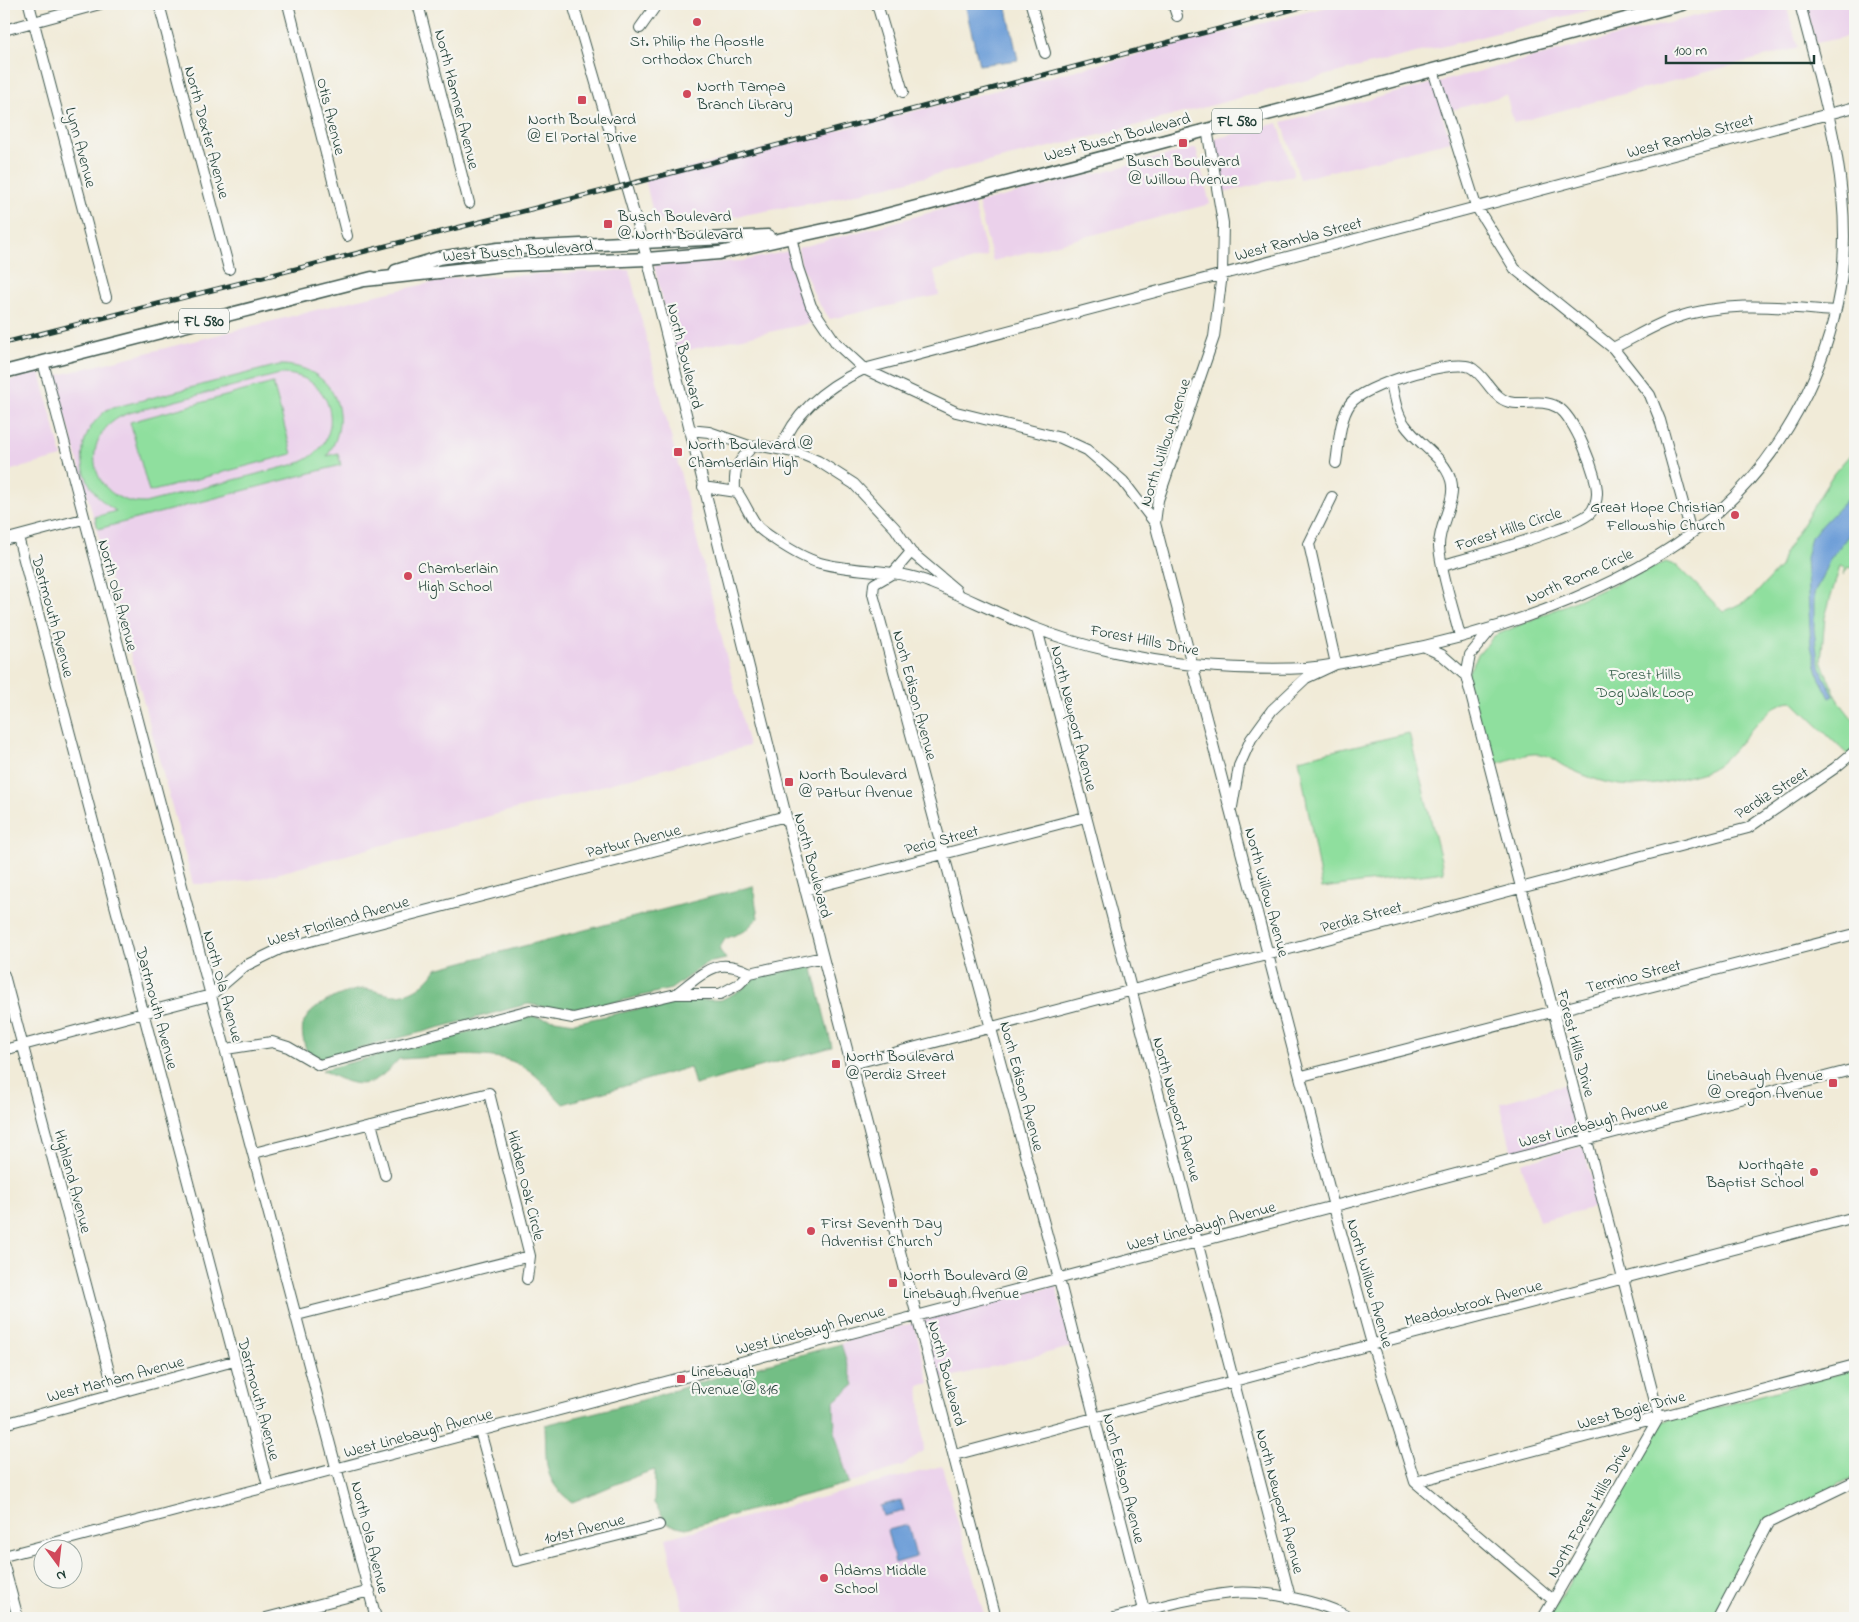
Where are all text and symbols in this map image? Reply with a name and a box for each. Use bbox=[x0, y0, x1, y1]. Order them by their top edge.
marker: St. Philip the Apostle Orthodox Church bbox=[691, 16, 703, 28]
street label: North Hamner Avenue bbox=[427, 27, 485, 173]
place label: St. Philip the Apostle Orthodox Church bbox=[630, 30, 765, 72]
scale bar bbox=[1666, 32, 1814, 64]
text: 100 m bbox=[1674, 40, 1707, 62]
street label: North Dexter Avenue bbox=[177, 63, 236, 202]
street label: Otis Avenue bbox=[309, 75, 351, 158]
place label: North Tampa Branch Library bbox=[696, 75, 793, 117]
marker: North Tampa Branch Library bbox=[681, 88, 693, 100]
marker: North Boulevard @ El Portal Drive bbox=[576, 94, 588, 106]
street label: Lynn Avenue bbox=[58, 105, 103, 191]
street label: West Busch Boulevard bbox=[1042, 107, 1193, 169]
place label: North Boulevard @ El Portal Drive bbox=[527, 108, 637, 150]
road number: FL 580 bbox=[1212, 108, 1262, 134]
street label: West Rambla Street bbox=[1624, 108, 1757, 165]
marker: Busch Boulevard @ Willow Avenue bbox=[1177, 137, 1189, 149]
place label: Busch Boulevard @ Willow Avenue bbox=[1125, 150, 1240, 192]
place label: Busch Boulevard @ North Boulevard bbox=[617, 205, 743, 247]
street label: West Rambla Street bbox=[1232, 211, 1365, 268]
marker: Busch Boulevard @ North Boulevard bbox=[602, 218, 614, 230]
street label: West Busch Boulevard bbox=[442, 235, 594, 269]
street label: North Boulevard bbox=[659, 301, 709, 412]
road number: FL 580 bbox=[179, 308, 229, 334]
street label: North Willow Avenue bbox=[1134, 375, 1198, 510]
place label: North Boulevard @ Chamberlain High bbox=[688, 433, 813, 475]
marker: North Boulevard @ Chamberlain High bbox=[672, 446, 684, 458]
place label: Great Hope Christian Fellowship Church bbox=[1590, 496, 1725, 538]
street label: Forest Hills Circle bbox=[1452, 501, 1566, 559]
marker: Great Hope Christian Fellowship Church bbox=[1729, 509, 1741, 521]
street label: North Ola Avenue bbox=[91, 537, 144, 655]
street label: North Rome Circle bbox=[1522, 542, 1638, 611]
street label: Dartmouth Avenue bbox=[24, 552, 80, 681]
place label: Chamberlain High School bbox=[418, 557, 498, 599]
marker: Chamberlain High School bbox=[402, 570, 414, 582]
street label: Forest Hills Drive bbox=[1087, 618, 1202, 663]
street label: Norh Edison Avenue bbox=[885, 628, 943, 764]
street label: North Newport Avenue bbox=[1043, 643, 1103, 794]
park label: Forest Hills Dog Walk Loop bbox=[1595, 663, 1694, 705]
street label: Perdiz Street bbox=[1730, 761, 1814, 826]
place label: North Boulevard @ Patbur Avenue bbox=[799, 763, 914, 805]
marker: North Boulevard @ Patbur Avenue bbox=[783, 776, 795, 788]
street label: North Boulevard bbox=[787, 810, 838, 921]
street label: Patbur Avenue bbox=[584, 818, 684, 865]
street label: Perio Street bbox=[902, 819, 982, 862]
street label: North Willow Avenue bbox=[1237, 825, 1295, 961]
street label: West Floriland Avenue bbox=[265, 890, 413, 954]
street label: Perdiz Street bbox=[1318, 895, 1405, 940]
street label: North Ola Avenue bbox=[196, 928, 249, 1046]
street label: Dartmouth Avenue bbox=[128, 944, 184, 1073]
street label: Termino Street bbox=[1583, 953, 1684, 1000]
street label: Forest Hills Drive bbox=[1549, 986, 1601, 1101]
street label: Norh Edison Avenue bbox=[992, 1019, 1050, 1155]
street label: North Newport Avenue bbox=[1145, 1035, 1207, 1185]
place label: North Boulevard @ Perdiz Street bbox=[846, 1045, 954, 1087]
marker: North Boulevard @ Perdiz Street bbox=[830, 1058, 842, 1070]
place label: Linebaugh Avenue @ Oregon Avenue bbox=[1707, 1064, 1824, 1106]
marker: Linebaugh Avenue @ Oregon Avenue bbox=[1827, 1077, 1839, 1089]
street label: West Linebaugh Avenue bbox=[1516, 1092, 1671, 1155]
street label: Highland Avenue bbox=[47, 1127, 98, 1237]
street label: Hidden Oak Circle bbox=[500, 1128, 551, 1244]
place label: Northgate Baptist School bbox=[1705, 1153, 1805, 1195]
marker: Northgate Baptist School bbox=[1808, 1166, 1820, 1178]
street label: West Linebaugh Avenue bbox=[1124, 1195, 1279, 1258]
place label: First Seventh Day Adventist Church bbox=[820, 1212, 942, 1254]
street label: North Willow Avenue bbox=[1339, 1216, 1399, 1352]
marker: First Seventh Day Adventist Church bbox=[805, 1225, 817, 1237]
place label: North Boulevard @ Linebaugh Avenue bbox=[903, 1264, 1028, 1306]
street label: Meadowbrook Avenue bbox=[1402, 1274, 1546, 1334]
marker: North Boulevard @ Linebaugh Avenue bbox=[887, 1277, 899, 1289]
street label: West Linebaugh Avenue bbox=[733, 1299, 888, 1362]
street label: North Boulevard bbox=[921, 1318, 972, 1429]
street label: Dartmouth Avenue bbox=[230, 1335, 286, 1464]
street label: West Marham Avenue bbox=[44, 1350, 187, 1410]
place label: Linebaugh Avenue @ 816 bbox=[691, 1360, 778, 1402]
marker: Linebaugh Avenue @ 816 bbox=[675, 1373, 687, 1385]
street label: West Bogie Drive bbox=[1575, 1385, 1689, 1437]
street label: West Linebaugh Avenue bbox=[341, 1402, 496, 1465]
street label: Norh Edison Avenue bbox=[1095, 1411, 1151, 1547]
street label: North Newport Avenue bbox=[1248, 1427, 1310, 1577]
street label: North Forest Hills Drive bbox=[1542, 1439, 1638, 1582]
street label: North Ola Avenue bbox=[344, 1479, 395, 1597]
street label: 101st Avenue bbox=[542, 1508, 628, 1552]
north arrow bbox=[32, 1540, 82, 1590]
place label: Adams Middle School bbox=[834, 1559, 927, 1601]
text: N bbox=[54, 1564, 68, 1586]
marker: Adams Middle School bbox=[818, 1572, 830, 1584]

